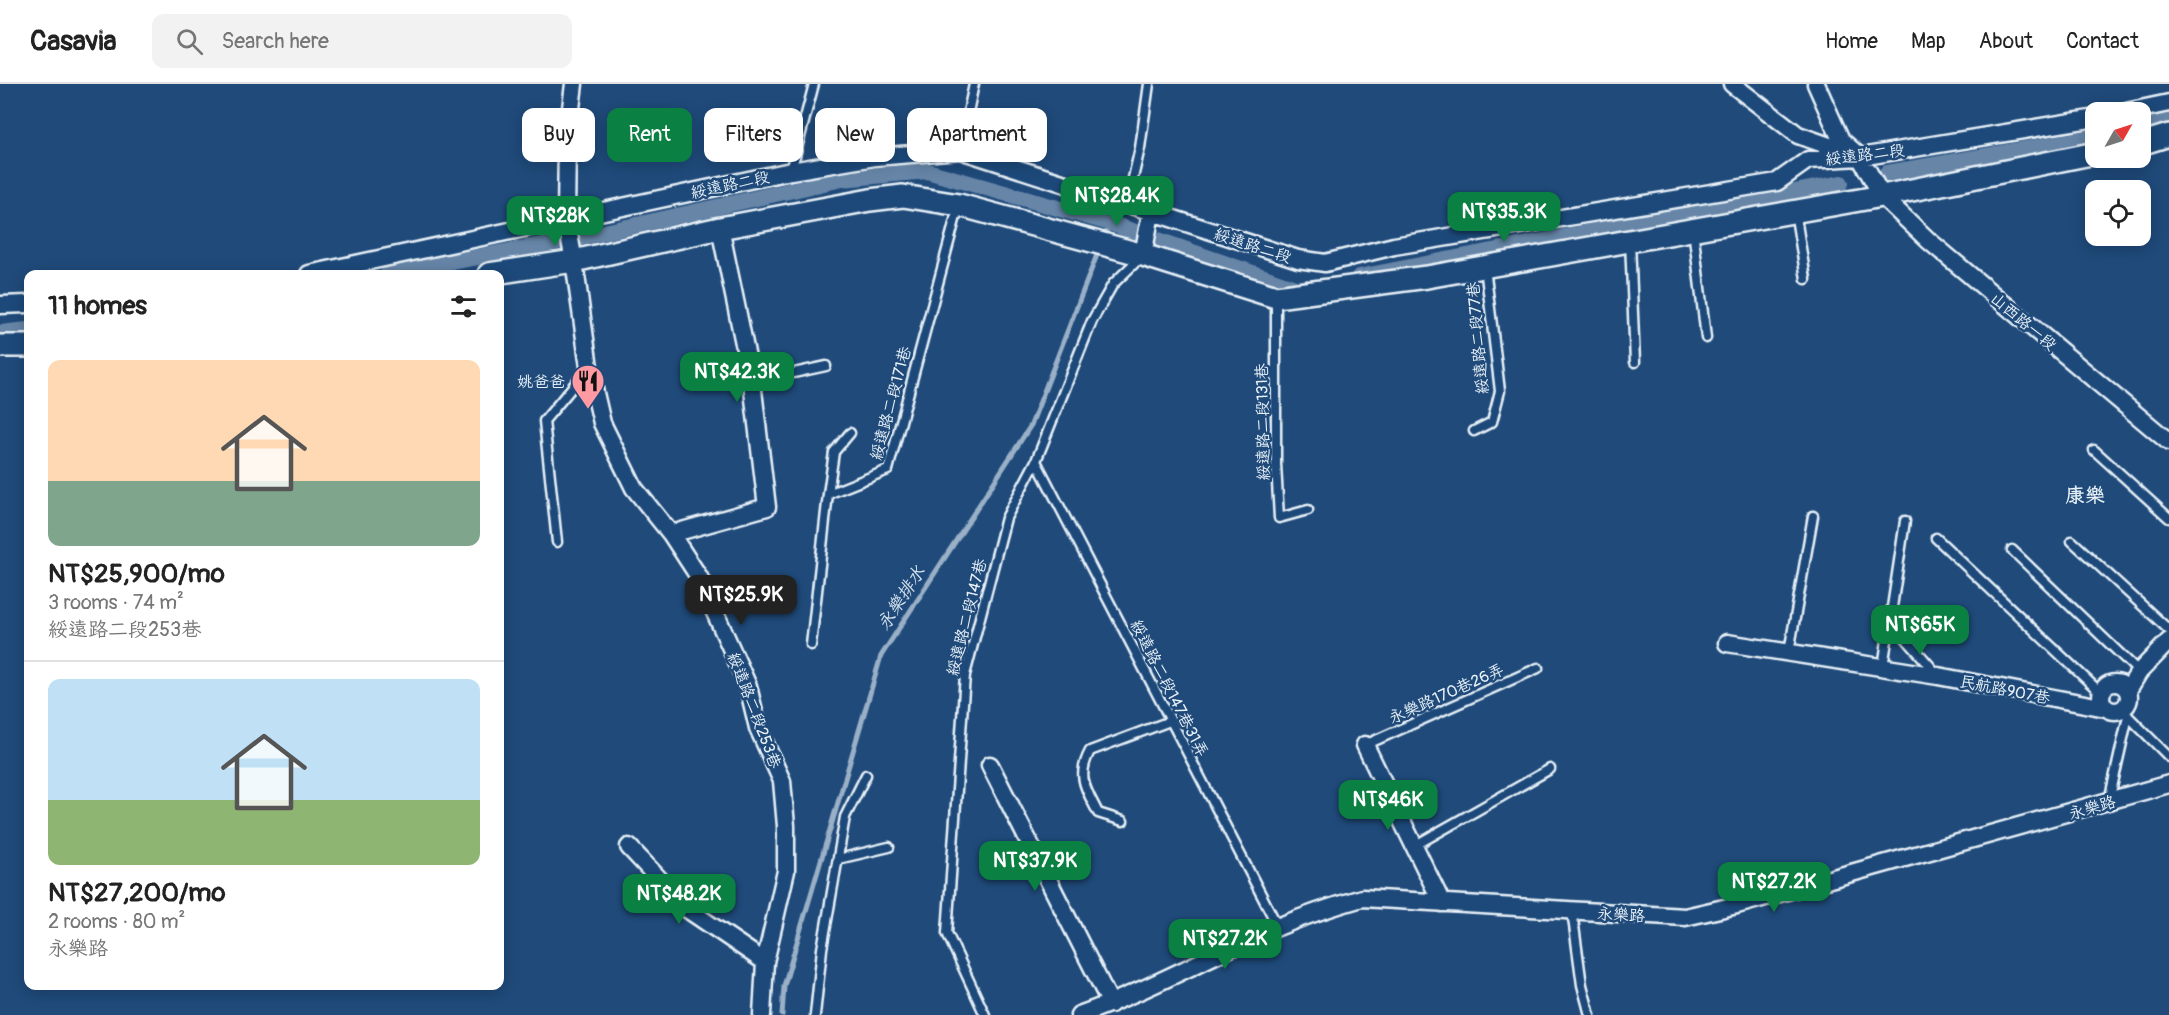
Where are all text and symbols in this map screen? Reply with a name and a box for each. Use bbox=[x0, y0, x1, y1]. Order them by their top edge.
search box bbox=[152, 14, 572, 68]
text: Casavia bbox=[30, 24, 116, 59]
icon: search bbox=[173, 25, 206, 58]
text: Search here bbox=[221, 27, 329, 55]
text: Home bbox=[1825, 28, 1878, 55]
text: Map bbox=[1911, 28, 1946, 55]
text: About bbox=[1979, 28, 2033, 55]
text: Contact bbox=[2066, 28, 2139, 55]
north arrow bbox=[2085, 102, 2151, 168]
map controls bbox=[2085, 102, 2151, 246]
chip: Buy bbox=[522, 108, 595, 162]
chip: Rent bbox=[607, 108, 692, 162]
chip: Filters bbox=[704, 108, 803, 162]
chip: New bbox=[815, 108, 895, 162]
chip: Apartment bbox=[907, 108, 1047, 162]
street label: 綏遠路二段 bbox=[1824, 140, 1906, 170]
street label: 綏遠路二段 bbox=[689, 167, 771, 203]
pin: NT$28.4K bbox=[1055, 176, 1179, 227]
button: locate bbox=[2085, 180, 2151, 246]
text: NT$28.4K bbox=[1075, 183, 1159, 208]
pin: NT$35.3K bbox=[1442, 192, 1566, 243]
pin: NT$28K bbox=[506, 196, 604, 247]
text: NT$35.3K bbox=[1461, 199, 1547, 224]
text: NT$28K bbox=[521, 203, 589, 228]
street label: 綏遠路二段 bbox=[1212, 224, 1294, 268]
street label: 綏遠路二段77巷 bbox=[1463, 281, 1493, 395]
street label: 山西路一段 bbox=[1986, 288, 2060, 355]
text: 11 homes bbox=[48, 290, 147, 322]
icon: filters bbox=[447, 290, 480, 323]
street label: 綏遠路二段171巷 bbox=[866, 344, 916, 462]
pin: NT$42.3K bbox=[675, 352, 799, 403]
text: NT$42.3K bbox=[694, 359, 780, 384]
restaurant icon: 姚爸爸 bbox=[570, 363, 606, 410]
street label: 綏遠路二段131巷 bbox=[1252, 363, 1274, 481]
place label: 姚爸爸 bbox=[517, 372, 565, 392]
icon: home bbox=[210, 399, 318, 507]
district label: 康樂 bbox=[2065, 483, 2105, 508]
street label: 綏遠路二段147巷 bbox=[943, 557, 991, 678]
text: NT$25,900/mo bbox=[48, 558, 225, 590]
water label: 永樂排水 bbox=[872, 561, 931, 635]
pin: NT$25.9K bbox=[679, 575, 803, 626]
text: NT$25.9K bbox=[699, 582, 783, 607]
text: 3 rooms · 74 m² bbox=[48, 590, 184, 615]
pin: NT$65K bbox=[1871, 605, 1969, 656]
text: NT$65K bbox=[1885, 612, 1955, 637]
text: 綏遠路二段253巷 bbox=[48, 617, 201, 642]
street label: 綏遠路二段147巷31弄 bbox=[1126, 617, 1212, 760]
street label: 綏遠路二段253巷 bbox=[723, 650, 785, 771]
street label: 永樂路170巷26弄 bbox=[1386, 660, 1507, 728]
street label: 民航路907巷 bbox=[1958, 671, 2052, 709]
icon: home bbox=[210, 718, 318, 826]
pin: NT$46K bbox=[1339, 780, 1437, 831]
text: NT$46K bbox=[1353, 787, 1423, 812]
street label: 永樂路 bbox=[2066, 792, 2118, 824]
pin: NT$37.9K bbox=[973, 841, 1097, 892]
text: NT$37.9K bbox=[993, 848, 1077, 873]
pin: NT$27.2K bbox=[1712, 862, 1836, 913]
text: NT$27.2K bbox=[1732, 869, 1816, 894]
pin: NT$48.2K bbox=[617, 874, 741, 925]
text: NT$27,200/mo bbox=[48, 877, 225, 909]
text: NT$48.2K bbox=[637, 881, 721, 906]
street label: 永樂路 bbox=[1596, 904, 1645, 926]
text: 2 rooms · 80 m² bbox=[48, 909, 185, 934]
pin: NT$27.2K bbox=[1163, 919, 1287, 970]
text: NT$27.2K bbox=[1183, 926, 1267, 951]
text: 永樂路 bbox=[48, 936, 108, 961]

